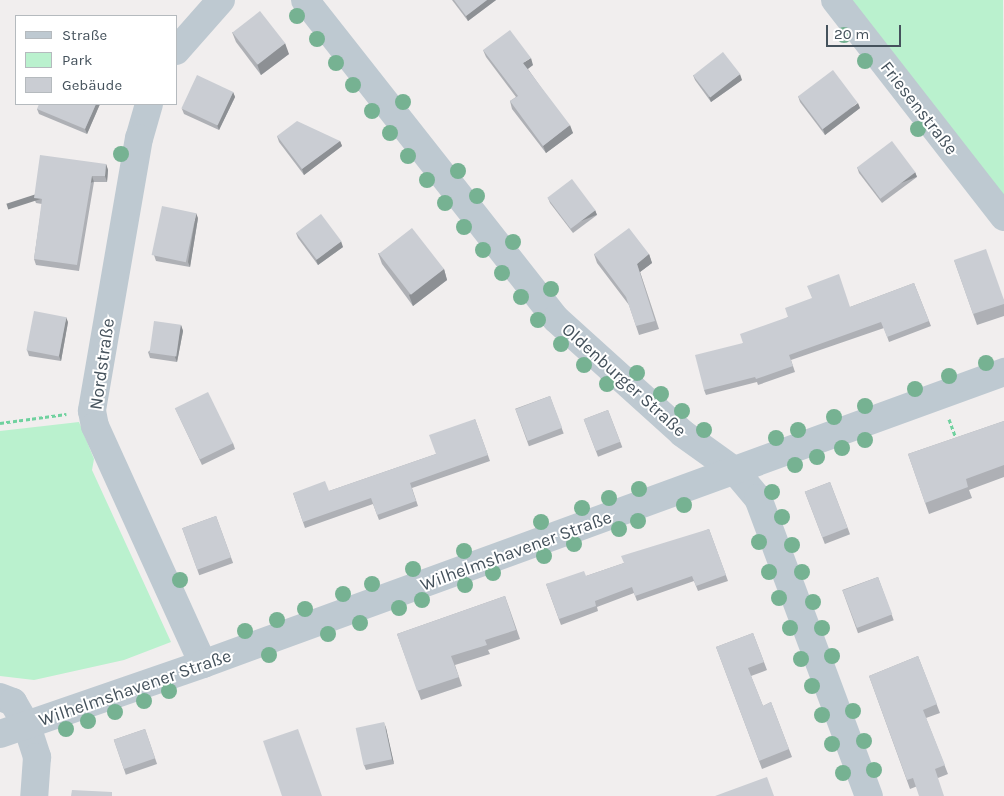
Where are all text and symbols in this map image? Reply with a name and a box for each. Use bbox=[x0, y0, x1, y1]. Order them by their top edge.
legend bbox=[15, 15, 178, 105]
scale bar bbox=[829, 15, 904, 47]
text: 20 m bbox=[834, 25, 869, 43]
text: Straße bbox=[62, 26, 107, 44]
text: Park bbox=[62, 51, 92, 69]
street label: Friesenstraße bbox=[876, 57, 962, 159]
text: Gebäude bbox=[62, 76, 122, 94]
street label: Nordstraße bbox=[85, 317, 119, 411]
street label: Oldenburger Straße bbox=[557, 319, 691, 441]
street label: Wilhelmshavener Straße bbox=[417, 506, 615, 596]
street label: Wilhelmshavener Straße bbox=[36, 645, 234, 731]

